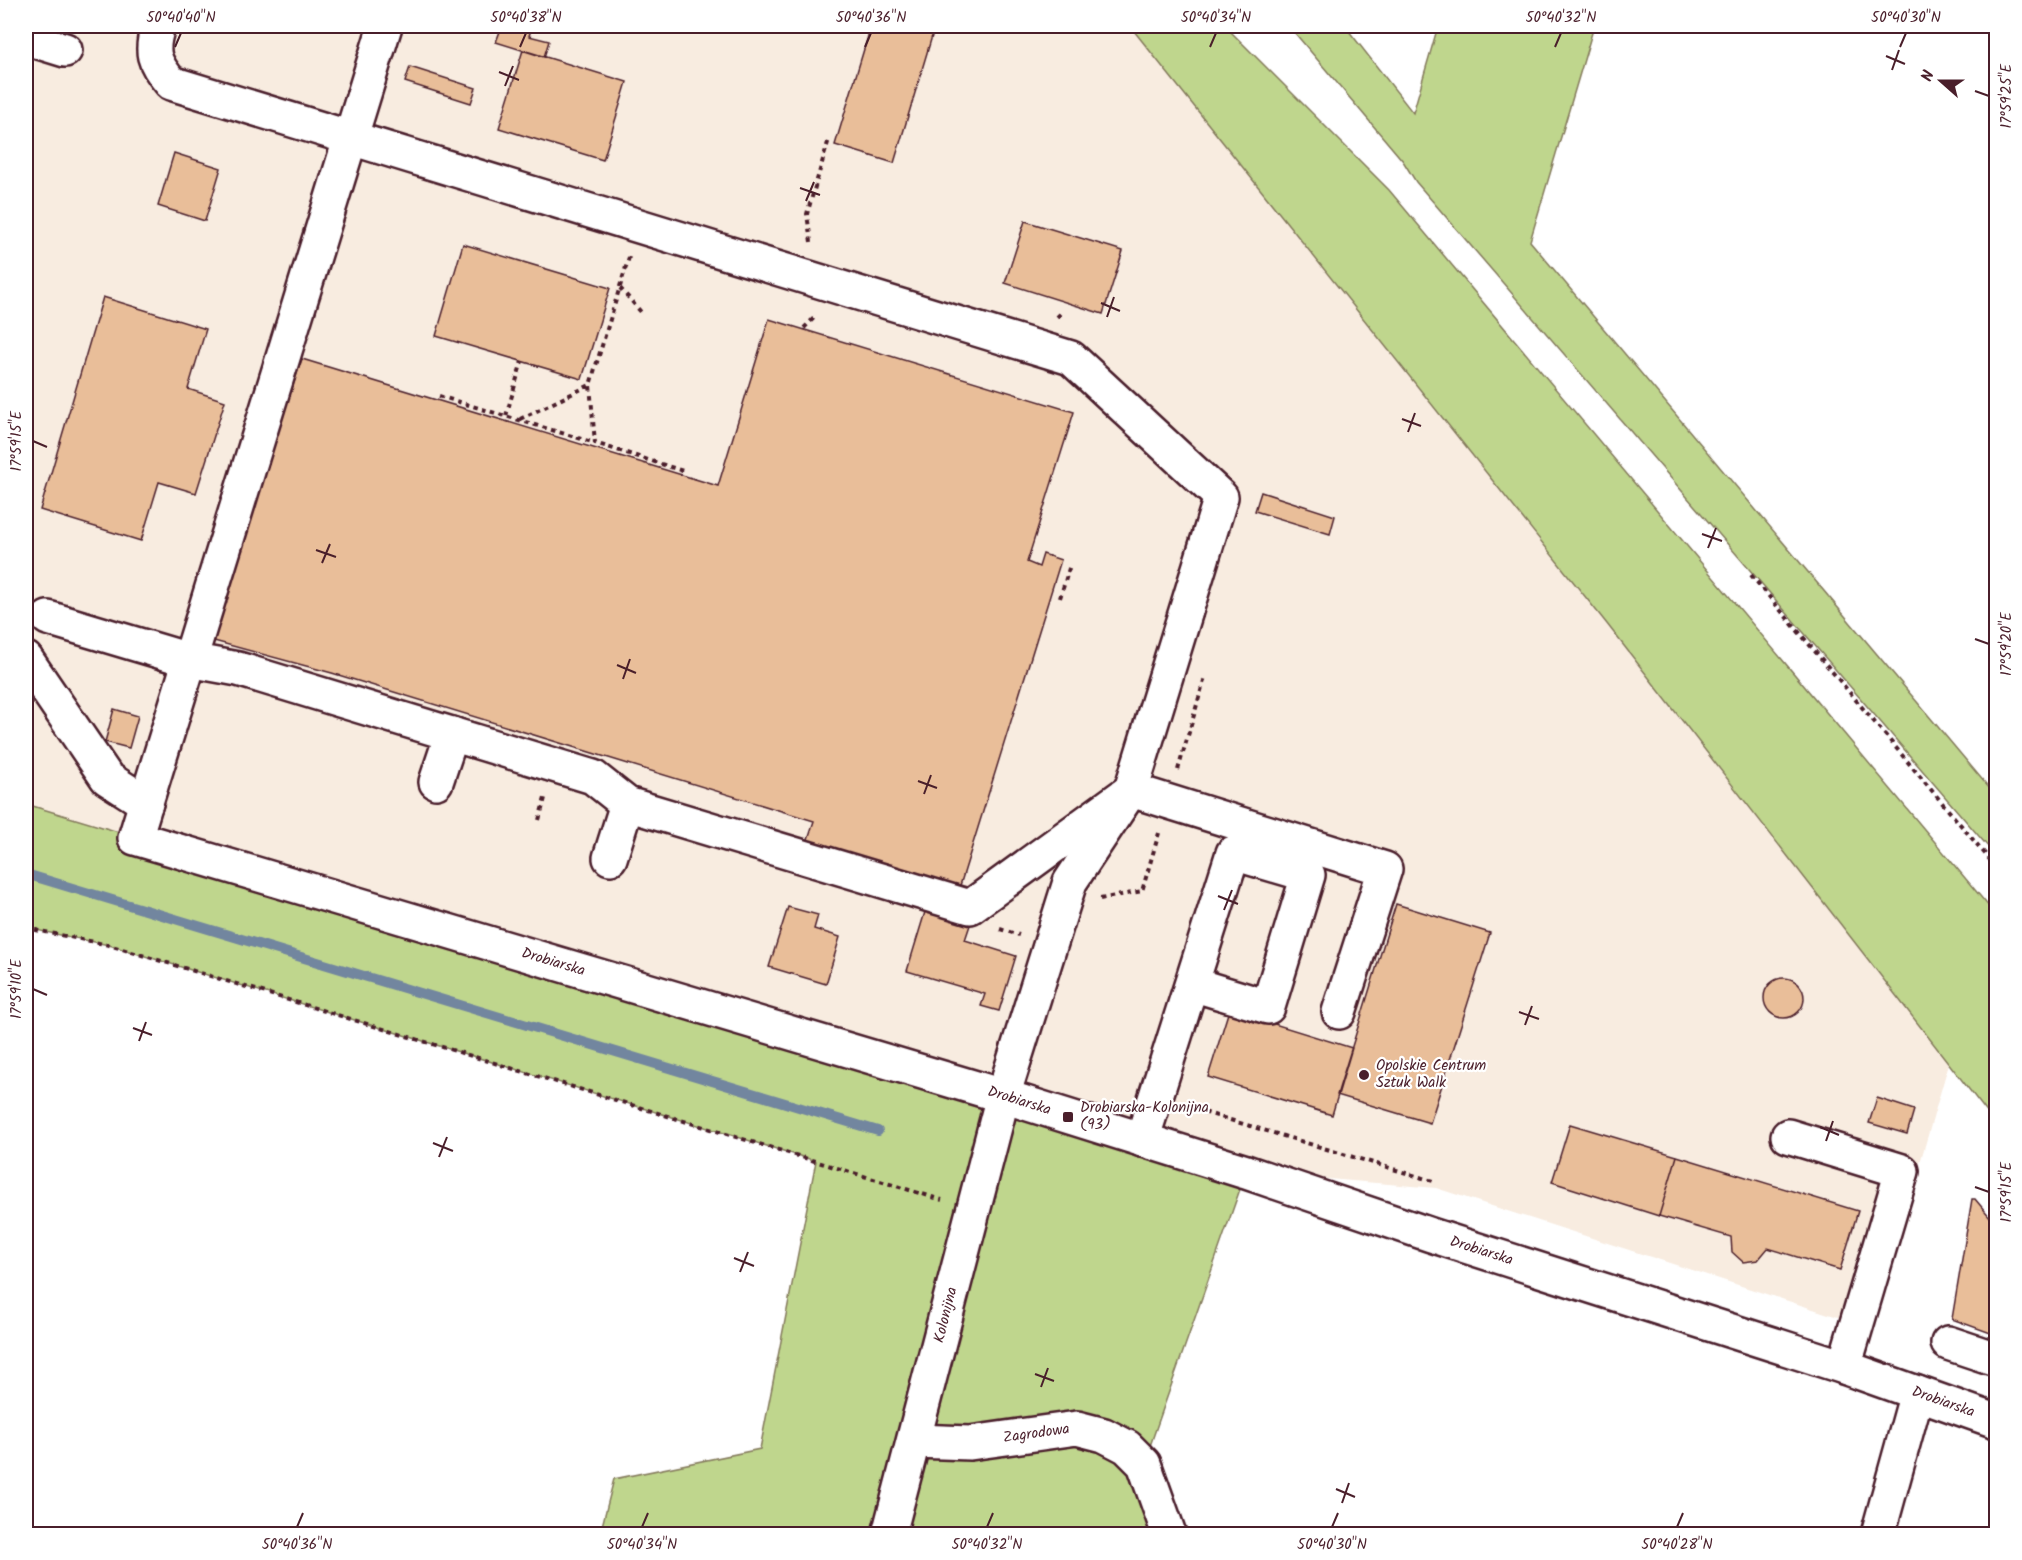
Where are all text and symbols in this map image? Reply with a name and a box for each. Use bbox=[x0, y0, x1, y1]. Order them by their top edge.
text: 50°40'40"N bbox=[146, 6, 216, 30]
text: 50°40'38"N bbox=[490, 6, 562, 30]
text: 50°40'36"N bbox=[836, 6, 906, 30]
text: 50°40'34"N bbox=[1181, 6, 1251, 30]
text: 50°40'32"N bbox=[1526, 6, 1596, 30]
text: 50°40'30"N bbox=[1871, 6, 1941, 30]
north arrow bbox=[1911, 51, 1971, 111]
text: 17°59'25"E bbox=[1995, 62, 2019, 128]
text: N bbox=[1915, 67, 1942, 85]
text: 17°59'15"E bbox=[5, 409, 29, 471]
text: 17°59'20"E bbox=[1995, 611, 2019, 676]
street label: Drobiarska bbox=[519, 942, 588, 983]
text: 17°59'10"E bbox=[5, 958, 29, 1019]
place label: Opolskie Centrum Sztuk Walk bbox=[1376, 1054, 1486, 1095]
marker: Opolskie Centrum Sztuk Walk bbox=[1357, 1068, 1371, 1082]
street label: Drobiarska bbox=[984, 1080, 1054, 1122]
place label: Drobiarska-Kolonijna (93) bbox=[1080, 1096, 1209, 1137]
marker: Drobiarska-Kolonijna (93) bbox=[1061, 1110, 1075, 1124]
text: 17°59'15"E bbox=[1995, 1160, 2019, 1222]
street label: Drobiarska bbox=[1446, 1230, 1516, 1272]
street label: Kolonijna bbox=[928, 1285, 964, 1345]
street label: Drobiarska bbox=[1908, 1380, 1978, 1424]
street label: Zagrodowa bbox=[1002, 1417, 1071, 1450]
text: 50°40'36"N bbox=[262, 1533, 332, 1557]
text: 50°40'34"N bbox=[607, 1533, 677, 1557]
text: 50°40'32"N bbox=[952, 1533, 1022, 1557]
text: 50°40'30"N bbox=[1297, 1533, 1367, 1557]
text: 50°40'28"N bbox=[1641, 1533, 1713, 1557]

